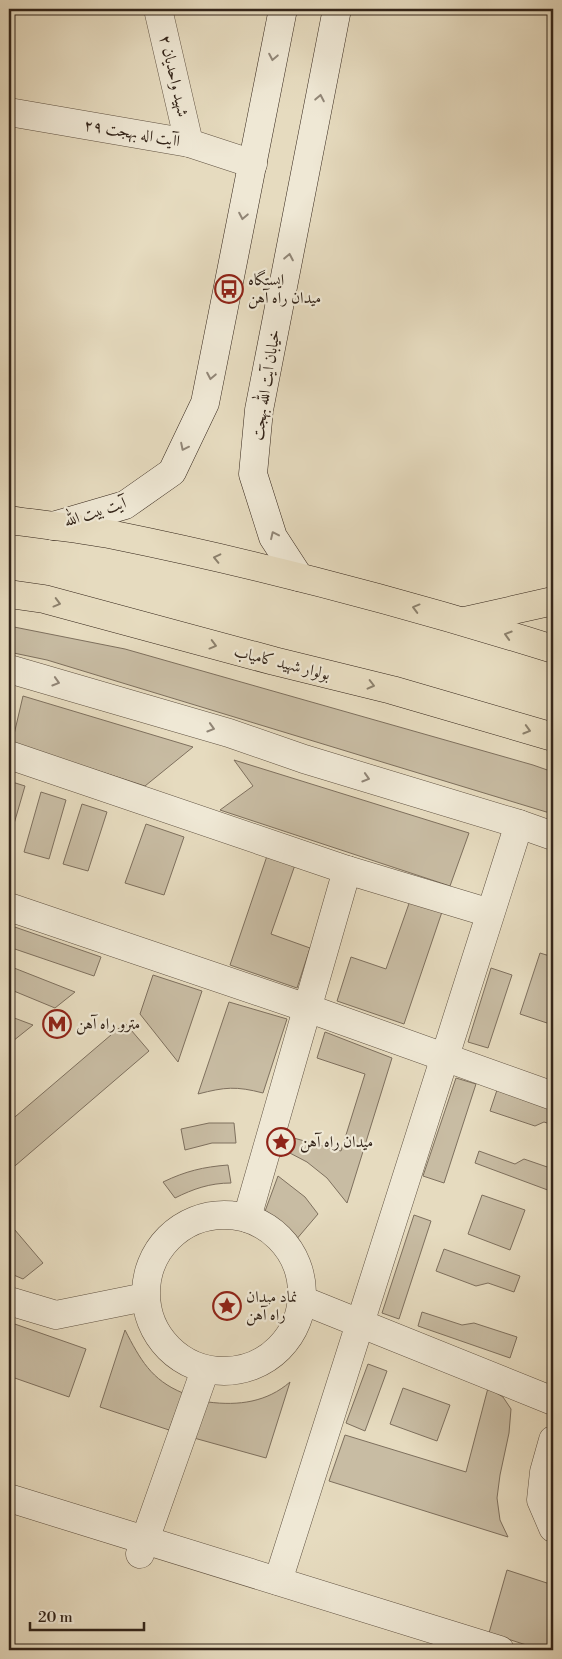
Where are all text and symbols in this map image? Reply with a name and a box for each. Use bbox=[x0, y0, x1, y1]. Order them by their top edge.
street label: شهید واحدیان ۲ bbox=[155, 33, 193, 119]
one-way arrow bbox=[269, 52, 279, 61]
one-way arrow bbox=[314, 93, 325, 102]
street label: اآیت اله بهجت ۲۹ bbox=[82, 115, 182, 151]
one-way arrow bbox=[238, 212, 248, 221]
one-way arrow bbox=[283, 253, 293, 262]
place label: ایستگاه میدان راه آهن bbox=[248, 269, 321, 309]
bus stop icon: ایستگاه میدان راه آهن bbox=[214, 274, 244, 304]
street label: خیابان آیت الله بهجت bbox=[244, 328, 285, 442]
one-way arrow bbox=[206, 371, 217, 380]
one-way arrow bbox=[180, 442, 191, 451]
street label: آیت بیت الله bbox=[60, 489, 130, 531]
one-way arrow bbox=[270, 532, 280, 541]
one-way arrow bbox=[213, 554, 222, 564]
one-way arrow bbox=[52, 597, 61, 608]
one-way arrow bbox=[412, 604, 421, 614]
one-way arrow bbox=[505, 631, 513, 641]
one-way arrow bbox=[209, 640, 217, 650]
street label: بولوار شهید کامیاب bbox=[232, 641, 332, 685]
one-way arrow bbox=[51, 676, 59, 686]
one-way arrow bbox=[367, 679, 376, 690]
one-way arrow bbox=[207, 723, 215, 733]
one-way arrow bbox=[523, 724, 531, 734]
one-way arrow bbox=[362, 772, 370, 782]
metro station icon: مترو راه آهن bbox=[42, 1009, 72, 1039]
place label: مترو راه آهن bbox=[76, 1014, 140, 1035]
place icon: میدان راه آهن bbox=[266, 1127, 296, 1157]
place label: میدان راه آهن bbox=[300, 1132, 373, 1153]
place label: نماد میدان راه آهن bbox=[246, 1287, 297, 1326]
place icon: نماد میدان راه آهن bbox=[212, 1291, 242, 1321]
scale bar bbox=[30, 1599, 144, 1631]
text: 20 m bbox=[38, 1608, 73, 1627]

